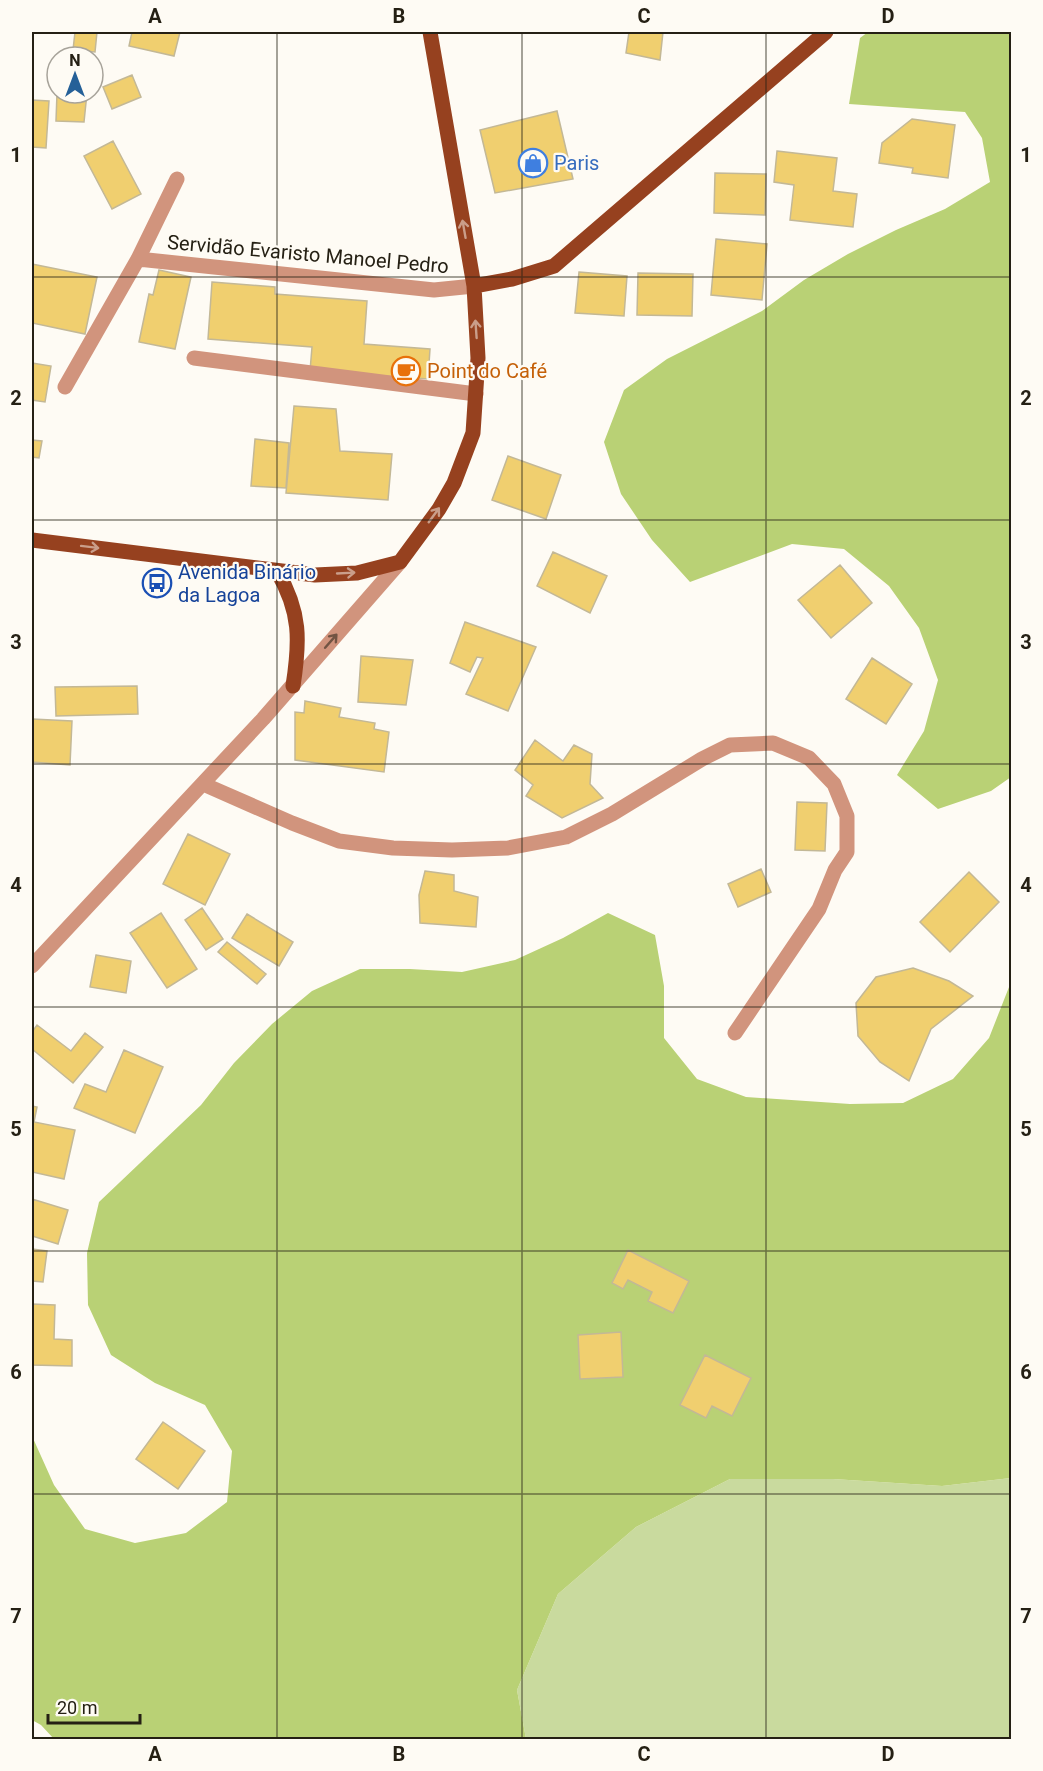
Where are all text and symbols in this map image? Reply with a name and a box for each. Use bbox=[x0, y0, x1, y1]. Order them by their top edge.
text: A bbox=[148, 4, 162, 28]
text: B bbox=[393, 4, 405, 28]
text: C bbox=[637, 4, 651, 28]
text: D bbox=[882, 4, 895, 28]
north arrow bbox=[45, 45, 105, 105]
text: N bbox=[69, 51, 81, 70]
text: 1 bbox=[10, 143, 22, 167]
text: 1 bbox=[1020, 143, 1032, 167]
shop icon: Paris bbox=[517, 147, 549, 179]
place label: Paris bbox=[554, 151, 599, 175]
one-way arrow bbox=[458, 219, 469, 239]
street label: Servidão Evaristo Manoel Pedro bbox=[166, 230, 450, 278]
one-way arrow bbox=[471, 320, 482, 340]
cafe icon: Point do Café bbox=[390, 355, 422, 387]
place label: Point do Café bbox=[427, 359, 547, 383]
text: 2 bbox=[10, 386, 22, 410]
text: 2 bbox=[1020, 386, 1032, 410]
one-way arrow bbox=[428, 507, 440, 523]
one-way arrow bbox=[79, 542, 99, 553]
place label: Avenida Binário da Lagoa bbox=[178, 560, 316, 607]
bus stop icon: Avenida Binário da Lagoa bbox=[141, 567, 173, 599]
one-way arrow bbox=[335, 568, 355, 579]
text: 3 bbox=[10, 630, 22, 654]
text: 3 bbox=[1020, 630, 1032, 654]
one-way arrow bbox=[324, 634, 338, 649]
text: 4 bbox=[10, 873, 22, 897]
text: 4 bbox=[1020, 873, 1032, 897]
text: 5 bbox=[10, 1117, 22, 1141]
text: 5 bbox=[1020, 1117, 1032, 1141]
text: 6 bbox=[10, 1360, 22, 1384]
text: 6 bbox=[1020, 1360, 1032, 1384]
text: 7 bbox=[10, 1604, 22, 1628]
text: 7 bbox=[1020, 1604, 1032, 1628]
scale bar bbox=[48, 1687, 140, 1725]
text: 20 m bbox=[57, 1697, 97, 1718]
text: A bbox=[148, 1742, 162, 1766]
text: B bbox=[393, 1742, 405, 1766]
text: C bbox=[637, 1742, 651, 1766]
text: D bbox=[882, 1742, 895, 1766]

